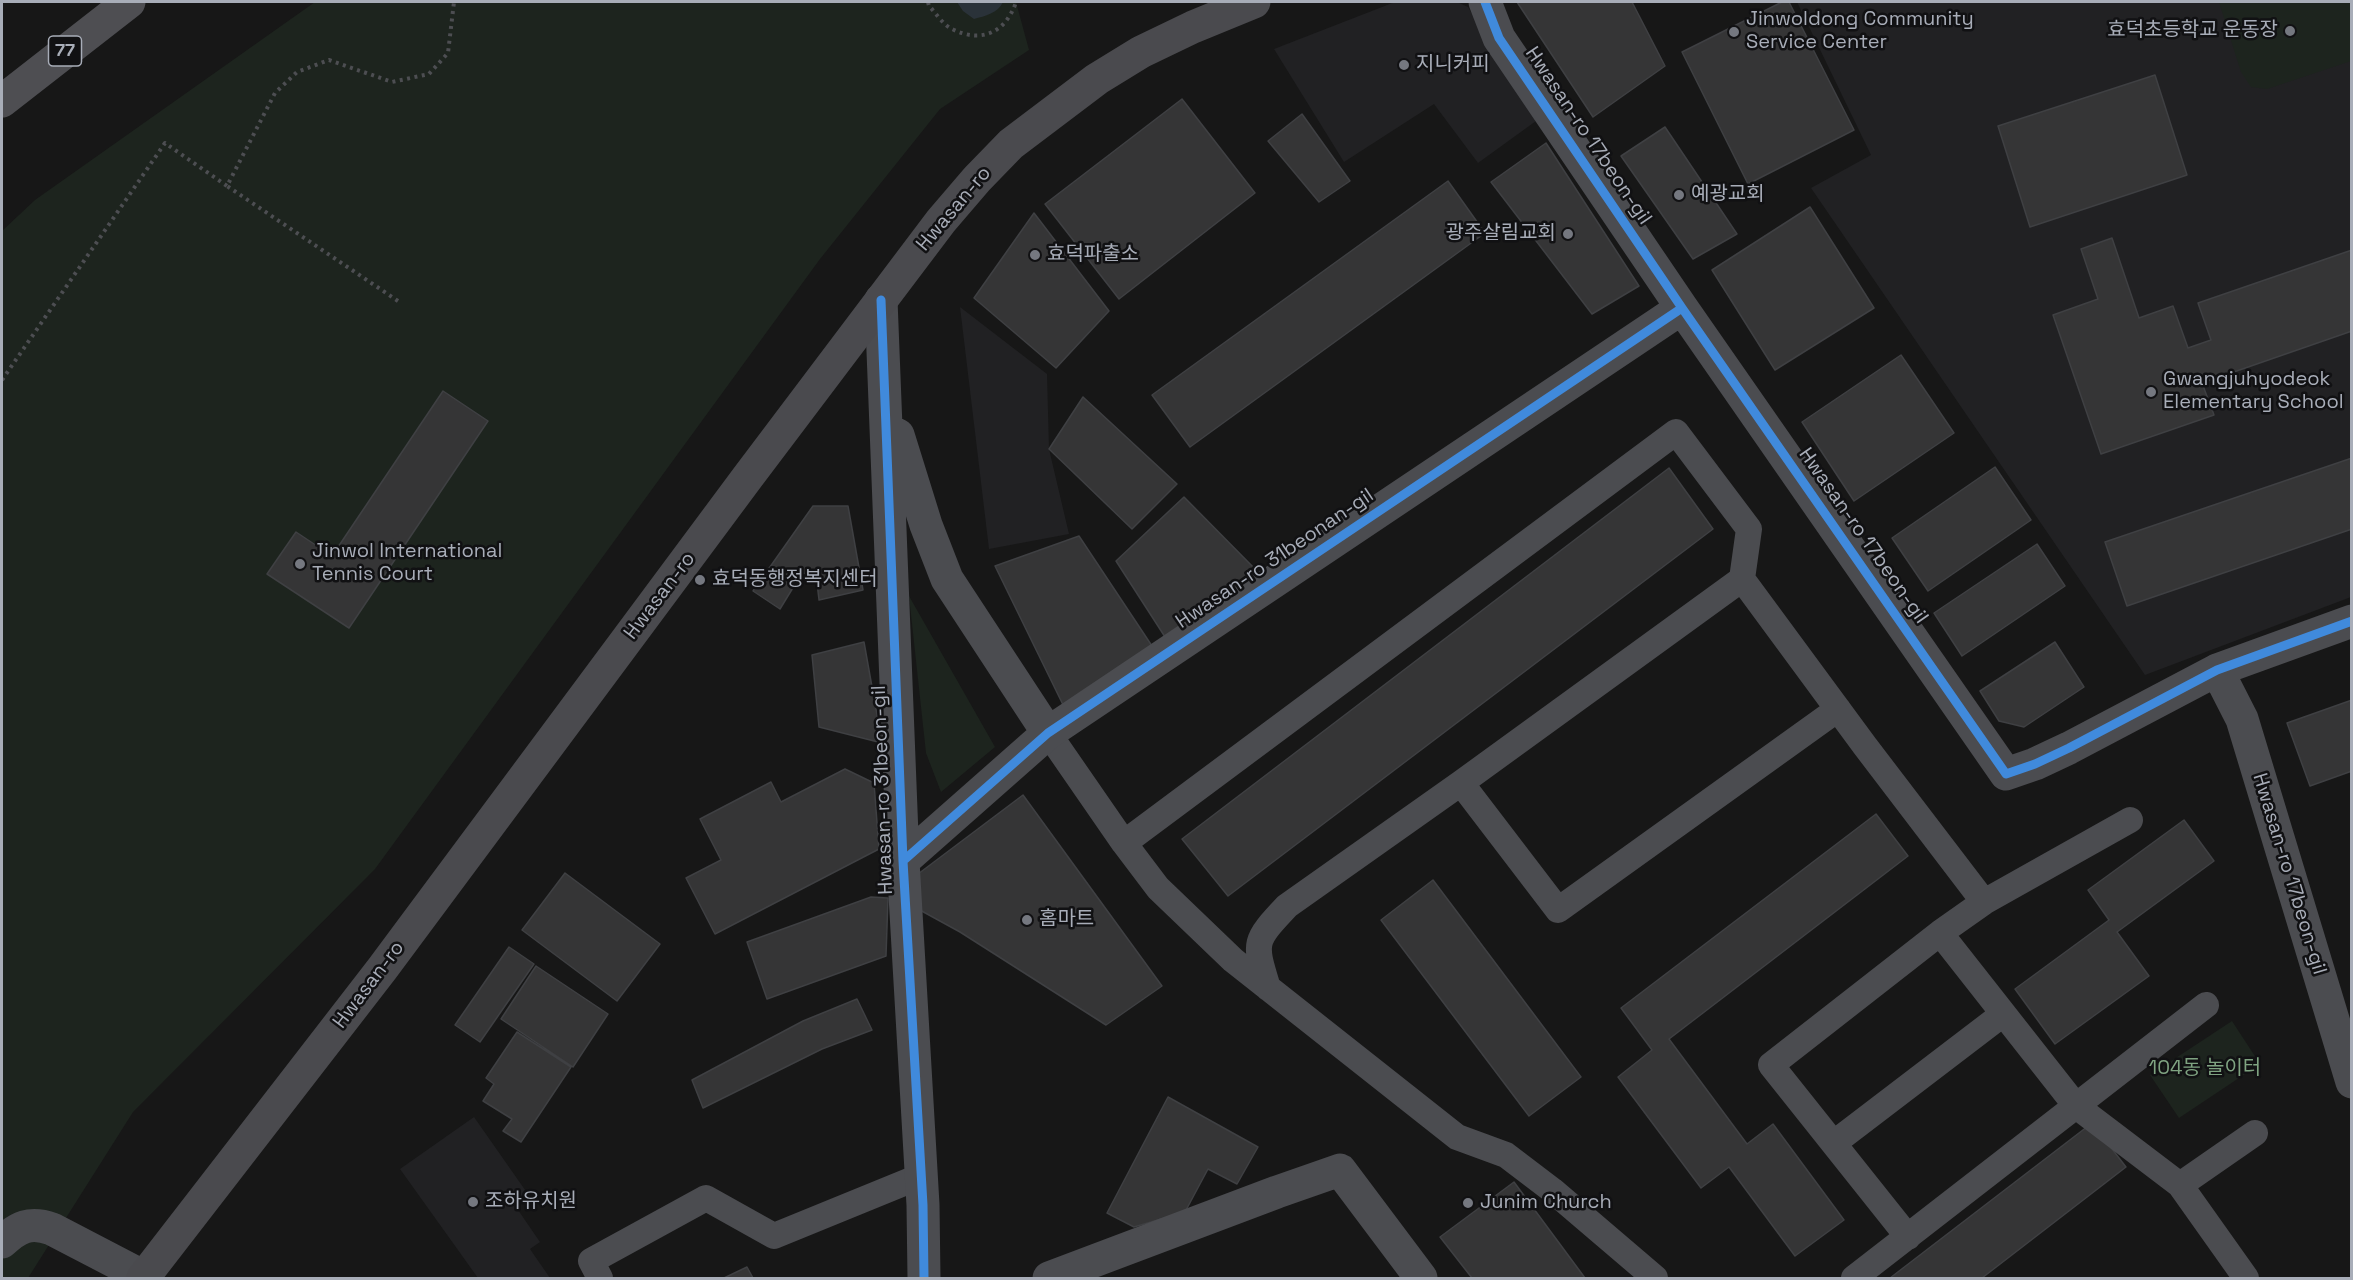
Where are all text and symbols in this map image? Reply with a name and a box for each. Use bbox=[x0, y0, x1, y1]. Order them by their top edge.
place label: Jinwoldong Community Service Center bbox=[1746, 8, 1974, 55]
place label: 효덕초등학교 운동장 bbox=[2107, 19, 2278, 43]
marker: 효덕초등학교 운동장 bbox=[2283, 24, 2297, 38]
marker: Jinwoldong Community Service Center bbox=[1727, 25, 1741, 39]
road number: 77 bbox=[48, 36, 82, 66]
street label: Hwasan-ro 17beon-gil bbox=[1520, 43, 1656, 229]
place label: 지니커피 bbox=[1416, 53, 1490, 77]
marker: 지니커피 bbox=[1397, 58, 1411, 72]
street label: Hwasan-ro bbox=[912, 162, 996, 256]
place label: 예광교회 bbox=[1691, 183, 1765, 207]
marker: 예광교회 bbox=[1672, 188, 1686, 202]
place label: 광주살림교회 bbox=[1446, 222, 1556, 246]
marker: 광주살림교회 bbox=[1561, 227, 1575, 241]
place label: 효덕파출소 bbox=[1047, 243, 1139, 267]
marker: 효덕파출소 bbox=[1028, 248, 1042, 262]
place label: Gwangjuhyodeok Elementary School bbox=[2163, 368, 2344, 415]
marker: Gwangjuhyodeok Elementary School bbox=[2144, 385, 2158, 399]
street label: Hwasan-ro 17beon-gil bbox=[1793, 443, 1933, 629]
street label: Hwasan-ro 31beonan-gil bbox=[1172, 484, 1378, 634]
place label: Jinwol International Tennis Court bbox=[312, 540, 502, 587]
street label: Hwasan-ro bbox=[619, 548, 701, 644]
marker: Jinwol International Tennis Court bbox=[293, 557, 307, 571]
place label: 효덕동행정복지센터 bbox=[712, 568, 878, 592]
marker: 효덕동행정복지센터 bbox=[693, 573, 707, 587]
street label: Hwasan-ro 31beon-gil bbox=[867, 685, 899, 895]
street label: Hwasan-ro 17beon-gil bbox=[2247, 771, 2331, 977]
place label: 홈마트 bbox=[1039, 908, 1094, 932]
marker: 홈마트 bbox=[1020, 913, 1034, 927]
street label: Hwasan-ro bbox=[328, 937, 410, 1033]
park label: 104동 놀이터 bbox=[2149, 1057, 2261, 1081]
place label: 조하유치원 bbox=[485, 1190, 577, 1214]
place label: Junim Church bbox=[1480, 1191, 1612, 1215]
marker: 조하유치원 bbox=[466, 1195, 480, 1209]
marker: Junim Church bbox=[1461, 1196, 1475, 1210]

